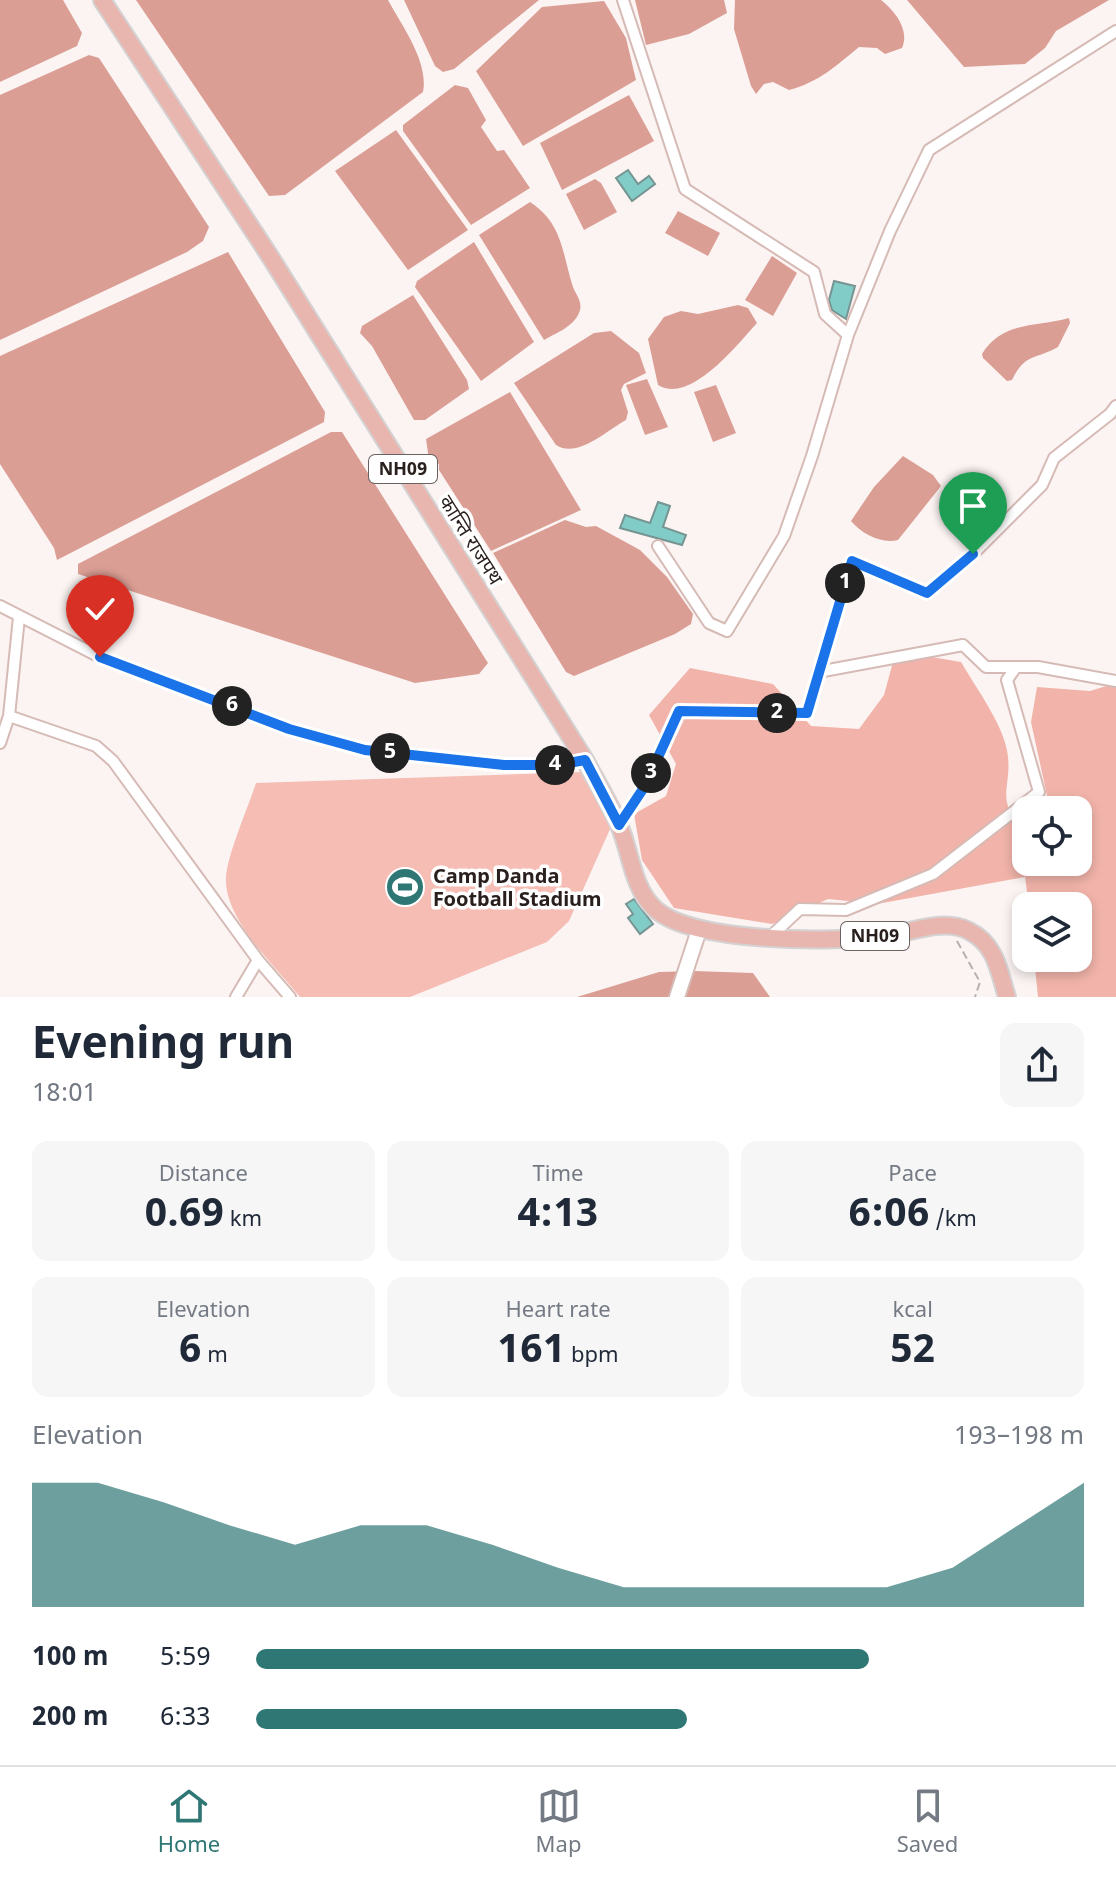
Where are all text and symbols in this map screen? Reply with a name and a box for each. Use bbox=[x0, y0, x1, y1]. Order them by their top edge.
road number: NH09 bbox=[369, 455, 437, 483]
pin bbox=[939, 472, 1007, 554]
icon: arrive bbox=[951, 484, 995, 528]
street label: कान्ति राजपथ bbox=[432, 491, 509, 592]
pin: 1 bbox=[825, 563, 865, 603]
text: 1 bbox=[839, 568, 851, 597]
pin bbox=[66, 575, 134, 657]
icon: check bbox=[78, 587, 122, 631]
pin: 6 bbox=[212, 686, 252, 726]
text: 6 bbox=[226, 691, 238, 720]
pin: 2 bbox=[757, 693, 797, 733]
text: 2 bbox=[771, 698, 783, 727]
pin: 5 bbox=[370, 733, 410, 773]
text: 5 bbox=[384, 738, 396, 767]
pin: 4 bbox=[535, 745, 575, 785]
text: 4 bbox=[549, 750, 561, 779]
pin: 3 bbox=[631, 753, 671, 793]
text: 3 bbox=[645, 758, 657, 787]
map controls bbox=[1012, 796, 1092, 972]
button: locate bbox=[1012, 796, 1092, 876]
place label: Camp Danda Football Stadium bbox=[433, 865, 602, 914]
sports icon: Camp Danda Football Stadium bbox=[384, 866, 426, 908]
button: layers bbox=[1012, 892, 1092, 972]
road number: NH09 bbox=[841, 922, 909, 950]
text: Evening run bbox=[32, 1019, 294, 1076]
button: share bbox=[1000, 1023, 1084, 1107]
text: 18:01 bbox=[32, 1078, 97, 1112]
text: Distance bbox=[159, 1161, 248, 1190]
text: Time bbox=[533, 1161, 583, 1190]
text: Pace bbox=[888, 1161, 937, 1190]
text: 0.69 bbox=[145, 1190, 224, 1242]
text: 4:13 bbox=[517, 1190, 599, 1242]
text: 6:06 bbox=[848, 1190, 929, 1242]
text: km bbox=[224, 1206, 262, 1235]
text: /km bbox=[929, 1206, 977, 1235]
text: Elevation bbox=[156, 1297, 250, 1326]
text: Heart rate bbox=[505, 1297, 611, 1326]
text: kcal bbox=[892, 1297, 933, 1326]
text: 6 bbox=[179, 1326, 202, 1378]
text: 161 bbox=[497, 1326, 565, 1378]
text: 52 bbox=[890, 1326, 935, 1378]
text: m bbox=[202, 1342, 228, 1371]
text: bpm bbox=[565, 1342, 619, 1371]
text: Elevation bbox=[32, 1421, 143, 1455]
text: 193–198 m bbox=[954, 1421, 1084, 1455]
text: 100 m bbox=[32, 1642, 108, 1676]
text: 5:59 bbox=[160, 1642, 211, 1676]
text: 200 m bbox=[32, 1702, 108, 1736]
text: 6:33 bbox=[160, 1702, 211, 1736]
tab: Home bbox=[158, 1784, 220, 1861]
tab: Map bbox=[536, 1784, 581, 1861]
tab: Saved bbox=[897, 1784, 958, 1861]

